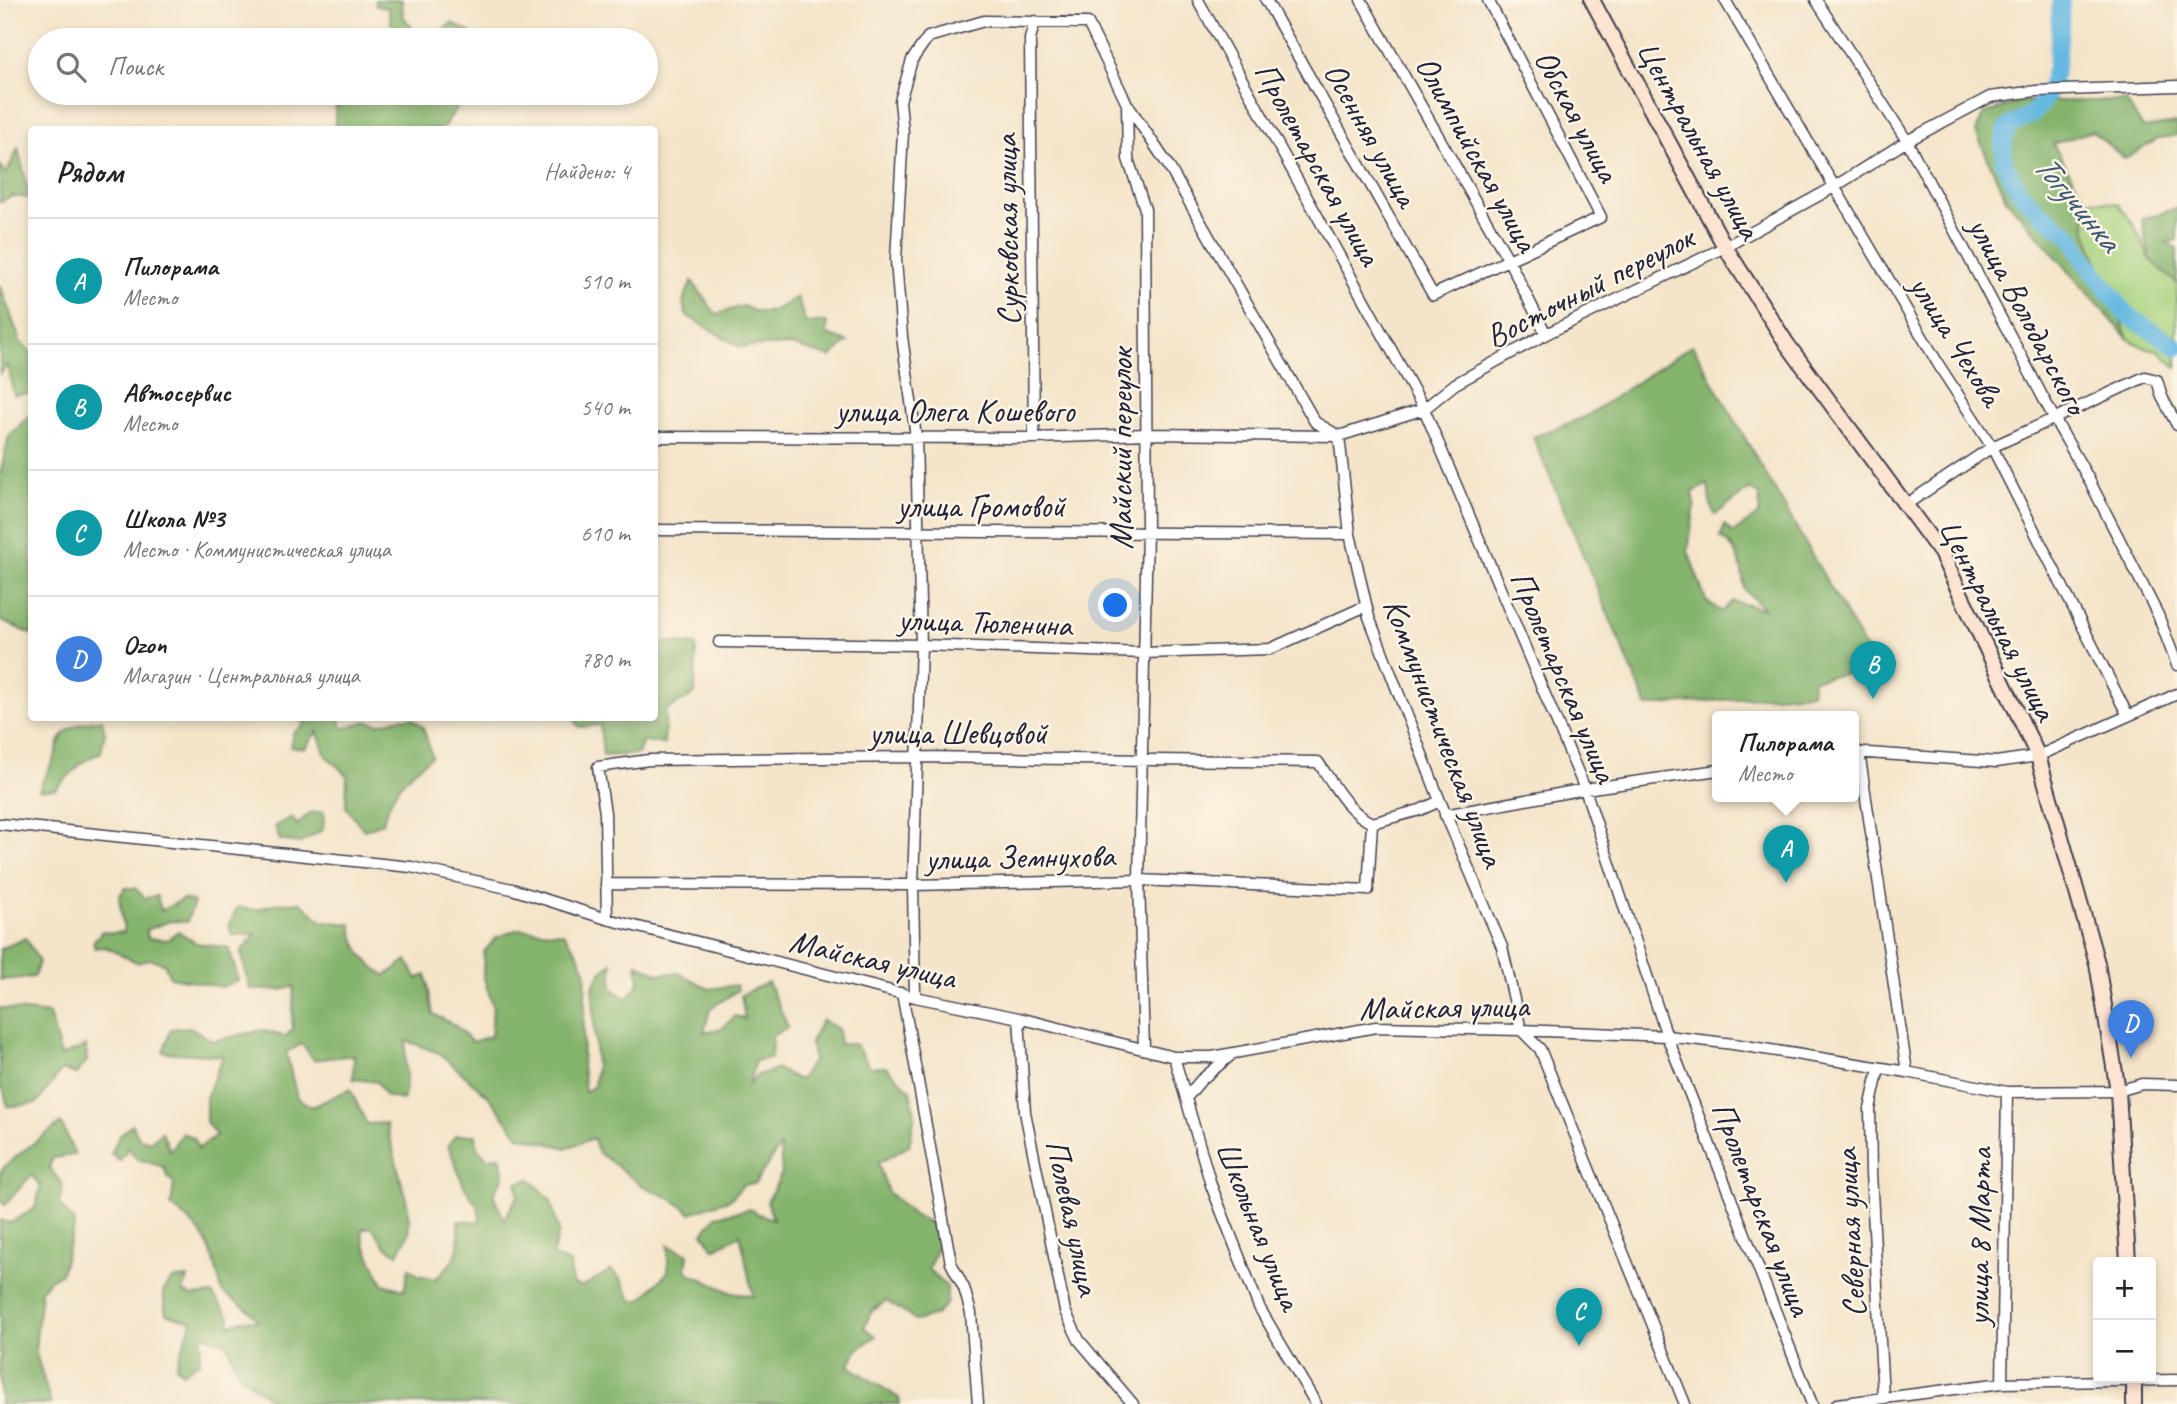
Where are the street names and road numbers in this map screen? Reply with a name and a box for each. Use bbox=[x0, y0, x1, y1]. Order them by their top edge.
street label: Центральная улица bbox=[1627, 33, 1772, 249]
street label: Обская улица bbox=[1525, 42, 1630, 190]
street label: Олимпийская улица bbox=[1406, 48, 1549, 260]
street label: Пролетарская улица bbox=[1245, 55, 1392, 274]
street label: Осенняя улица bbox=[1314, 55, 1429, 216]
street label: Сурковская улица bbox=[984, 131, 1030, 326]
street label: улица Володарского bbox=[1958, 208, 2099, 424]
street label: Восточный переулок bbox=[1478, 215, 1703, 357]
street label: улица Чехова bbox=[1899, 266, 2014, 416]
street label: Майский переулок bbox=[1100, 346, 1142, 550]
street label: улица Олега Кошевого bbox=[834, 390, 1076, 432]
street label: улица Громовой bbox=[895, 485, 1067, 527]
street label: Центральная улица bbox=[1929, 511, 2068, 730]
street label: Пролетарская улица bbox=[1501, 564, 1628, 790]
street label: Коммунистическая улица bbox=[1374, 592, 1515, 875]
street label: улица Тюленина bbox=[895, 598, 1075, 646]
street label: улица Шевцовой bbox=[867, 712, 1049, 754]
street label: улица Земнухова bbox=[923, 834, 1118, 880]
street label: Майская улица bbox=[786, 919, 962, 999]
street label: Майская улица bbox=[1359, 984, 1531, 1029]
street label: Пролетарская улица bbox=[1702, 1095, 1823, 1323]
street label: Школьная улица bbox=[1206, 1135, 1313, 1318]
street label: Полевая улица bbox=[1036, 1136, 1111, 1301]
street label: Северная улица bbox=[1824, 1145, 1875, 1318]
street label: улица 8 Марта bbox=[1956, 1146, 2002, 1329]

